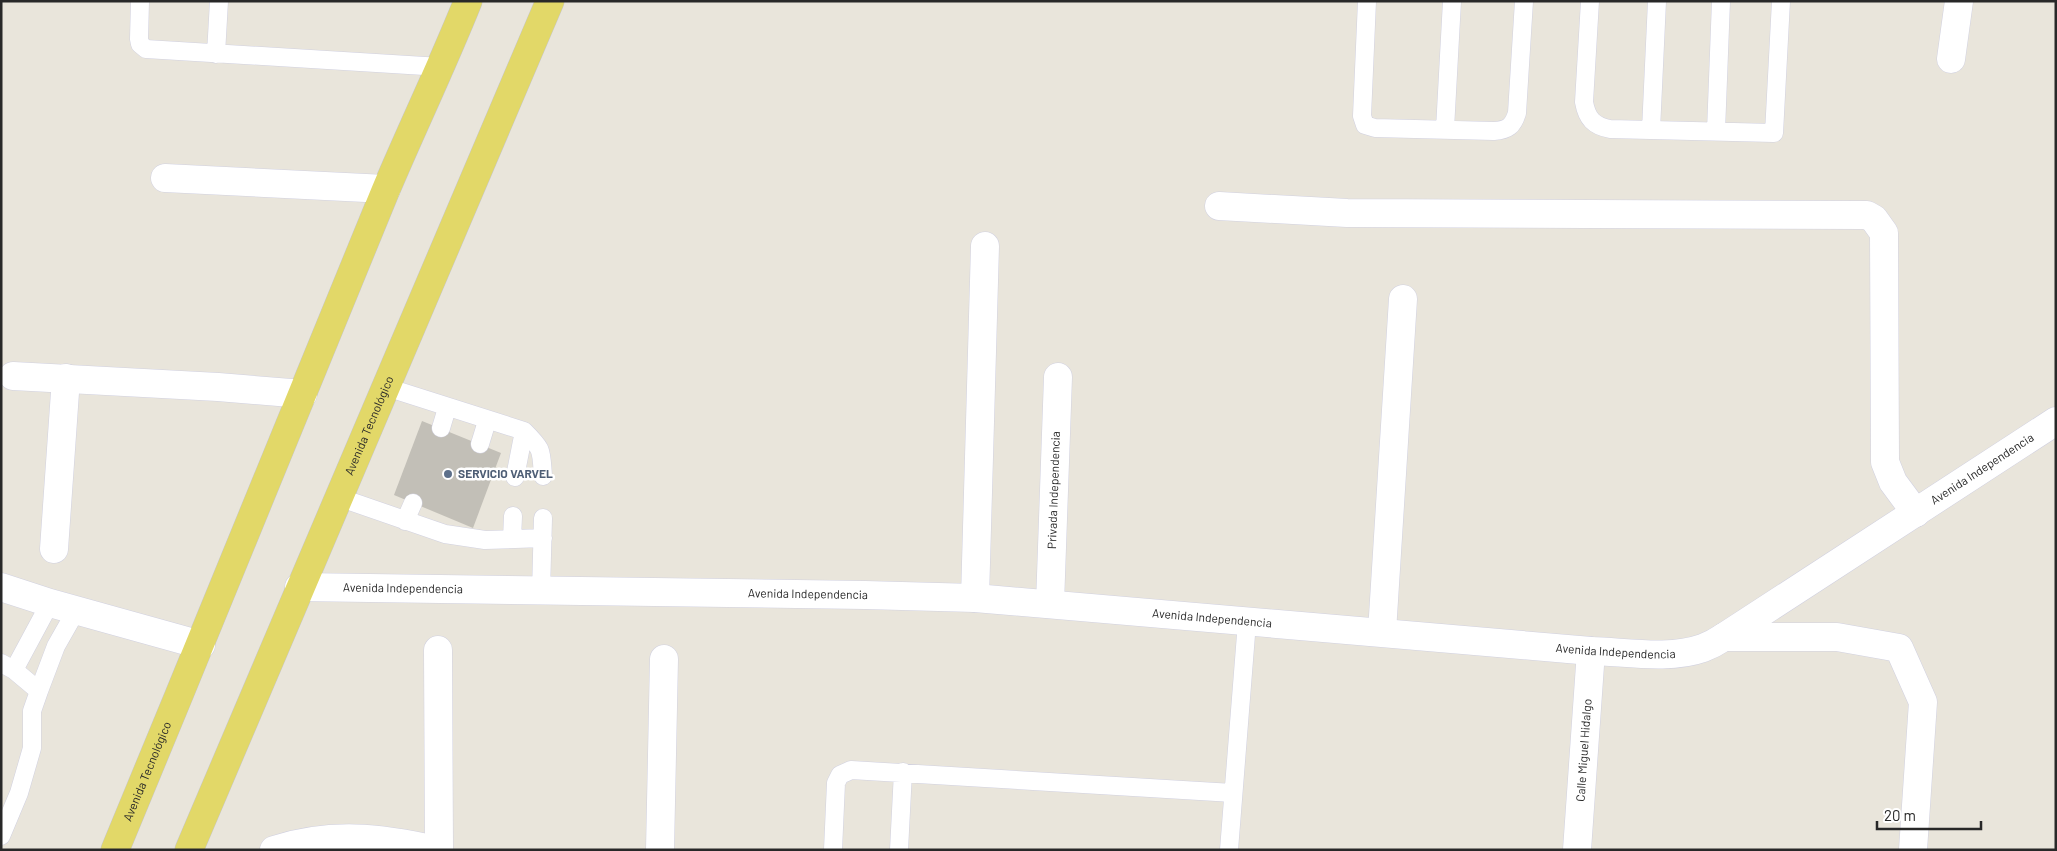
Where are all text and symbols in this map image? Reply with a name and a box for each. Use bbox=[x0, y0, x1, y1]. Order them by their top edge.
street label: Avenida Tecnológico bbox=[341, 374, 396, 477]
street label: Avenida Independencia bbox=[1928, 430, 2036, 507]
street label: Privada Independencia bbox=[1044, 431, 1062, 549]
place label: SERVICIO VARVEL bbox=[458, 466, 553, 480]
marker: SERVICIO VARVEL bbox=[442, 468, 454, 480]
street label: Avenida Independencia bbox=[343, 580, 463, 595]
street label: Avenida Independencia bbox=[748, 585, 868, 601]
street label: Avenida Independencia bbox=[1152, 605, 1273, 630]
street label: Avenida Independencia bbox=[1555, 640, 1676, 661]
street label: Calle Miguel Hidalgo bbox=[1572, 698, 1594, 802]
street label: Avenida Tecnológico bbox=[120, 719, 173, 823]
scale bar bbox=[1877, 798, 1981, 830]
text: 20 m bbox=[1884, 806, 1916, 824]

